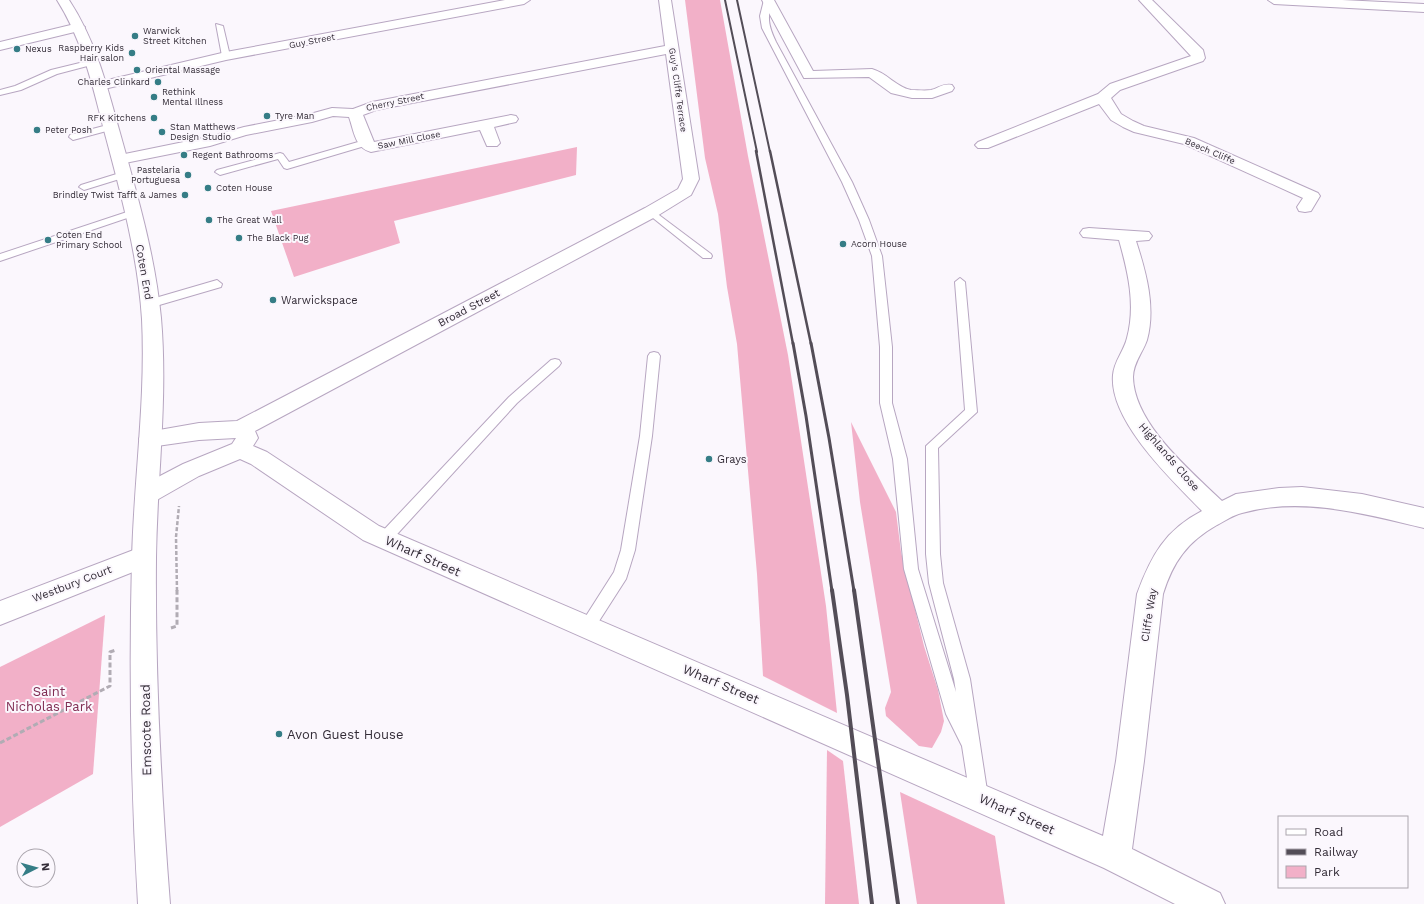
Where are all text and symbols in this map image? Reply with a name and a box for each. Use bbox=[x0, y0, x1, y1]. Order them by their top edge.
place label: Warwick Street Kitchen bbox=[143, 26, 207, 46]
marker: Warwick Street Kitchen bbox=[130, 31, 140, 41]
street label: Guy Street bbox=[288, 32, 336, 50]
place label: Raspberry Kids Hair salon bbox=[58, 43, 124, 63]
marker: Nexus bbox=[12, 44, 22, 54]
place label: Nexus bbox=[25, 44, 52, 54]
street label: Guy's Cliffe Terrace bbox=[667, 47, 689, 133]
marker: Raspberry Kids Hair salon bbox=[127, 48, 137, 58]
marker: Oriental Massage bbox=[132, 65, 142, 75]
place label: Oriental Massage bbox=[145, 65, 220, 75]
place label: Charles Clinkard bbox=[78, 77, 150, 87]
marker: Charles Clinkard bbox=[153, 77, 163, 87]
place label: Rethink Mental Illness bbox=[162, 87, 223, 107]
street label: Cherry Street bbox=[365, 91, 425, 113]
marker: Rethink Mental Illness bbox=[149, 92, 159, 102]
marker: Tyre Man bbox=[262, 111, 272, 121]
place label: Tyre Man bbox=[275, 111, 314, 121]
place label: RFK Kitchens bbox=[87, 113, 146, 123]
marker: RFK Kitchens bbox=[149, 113, 159, 123]
place label: Stan Matthews Design Studio bbox=[170, 122, 236, 142]
marker: Peter Posh bbox=[32, 125, 42, 135]
place label: Peter Posh bbox=[45, 125, 92, 135]
marker: Stan Matthews Design Studio bbox=[157, 127, 167, 137]
street label: Saw Mill Close bbox=[377, 129, 441, 151]
street label: Beech Cliffe bbox=[1183, 136, 1237, 166]
marker: Regent Bathrooms bbox=[179, 150, 189, 160]
place label: Regent Bathrooms bbox=[192, 150, 273, 160]
place label: Pastelaria Portuguesa bbox=[131, 165, 180, 185]
marker: Pastelaria Portuguesa bbox=[183, 170, 193, 180]
marker: Coten House bbox=[203, 183, 213, 193]
place label: Coten House bbox=[216, 183, 273, 193]
place label: Brindley Twist Tafft & James bbox=[53, 190, 177, 200]
marker: Brindley Twist Tafft & James bbox=[180, 190, 190, 200]
marker: The Great Wall bbox=[204, 215, 214, 225]
place label: The Great Wall bbox=[217, 215, 282, 225]
place label: Coten End Primary School bbox=[56, 230, 123, 250]
marker: The Black Pug bbox=[234, 233, 244, 243]
place label: The Black Pug bbox=[247, 233, 309, 243]
marker: Coten End Primary School bbox=[43, 235, 53, 245]
marker: Acorn House bbox=[838, 239, 848, 249]
place label: Acorn House bbox=[851, 239, 907, 249]
street label: Coten End bbox=[133, 243, 155, 301]
street label: Broad Street bbox=[436, 286, 502, 330]
place label: Warwickspace bbox=[281, 294, 358, 307]
marker: Warwickspace bbox=[268, 295, 278, 305]
street label: Highlands Close bbox=[1136, 420, 1202, 494]
place label: Grays bbox=[717, 453, 747, 466]
marker: Grays bbox=[704, 454, 714, 464]
street label: Wharf Street bbox=[383, 533, 464, 580]
street label: Westbury Court bbox=[30, 563, 114, 605]
street label: Cliffe Way bbox=[1138, 587, 1160, 643]
street label: Wharf Street bbox=[681, 661, 762, 707]
park label: Saint Nicholas Park bbox=[6, 684, 93, 714]
street label: Emscote Road bbox=[138, 684, 154, 776]
place label: Avon Guest House bbox=[287, 727, 403, 742]
marker: Avon Guest House bbox=[274, 729, 284, 739]
street label: Wharf Street bbox=[977, 791, 1058, 838]
legend bbox=[1278, 816, 1408, 888]
text: Road bbox=[1314, 825, 1343, 839]
text: Railway bbox=[1314, 845, 1359, 859]
north arrow bbox=[16, 848, 56, 888]
text: N bbox=[39, 862, 52, 872]
text: Park bbox=[1314, 865, 1340, 879]

